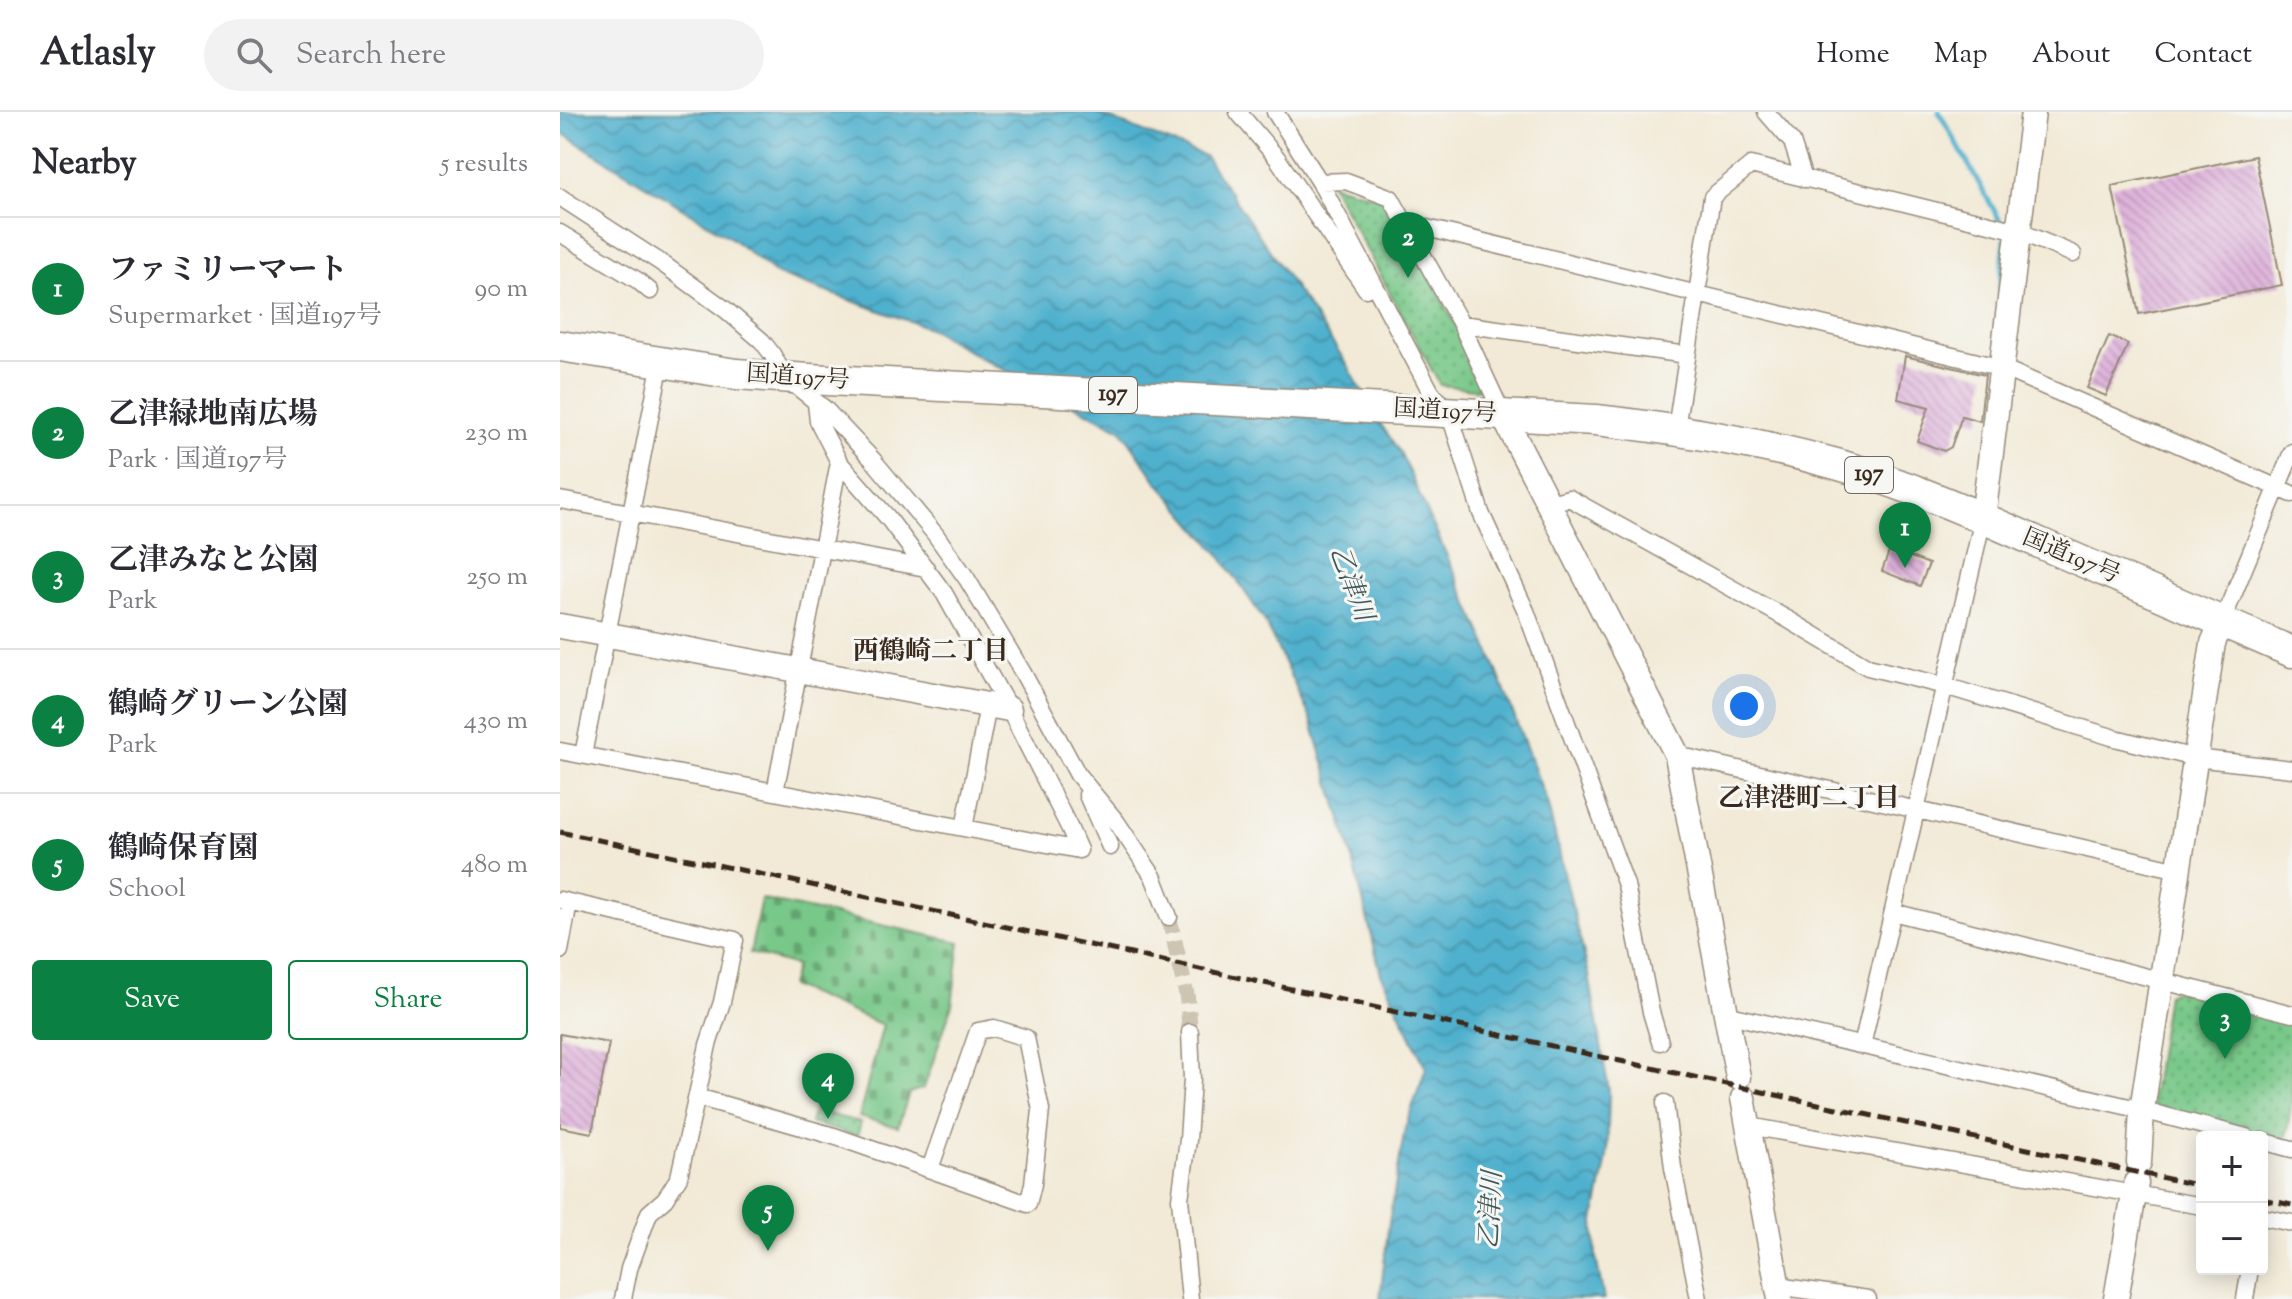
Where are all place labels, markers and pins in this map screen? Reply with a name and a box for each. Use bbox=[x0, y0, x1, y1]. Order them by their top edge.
pin: 2 bbox=[1382, 212, 1434, 278]
pin: 1 bbox=[1879, 502, 1931, 568]
pin: 3 bbox=[2199, 993, 2251, 1059]
pin: 4 bbox=[802, 1053, 854, 1119]
pin: 5 bbox=[742, 1185, 794, 1251]

